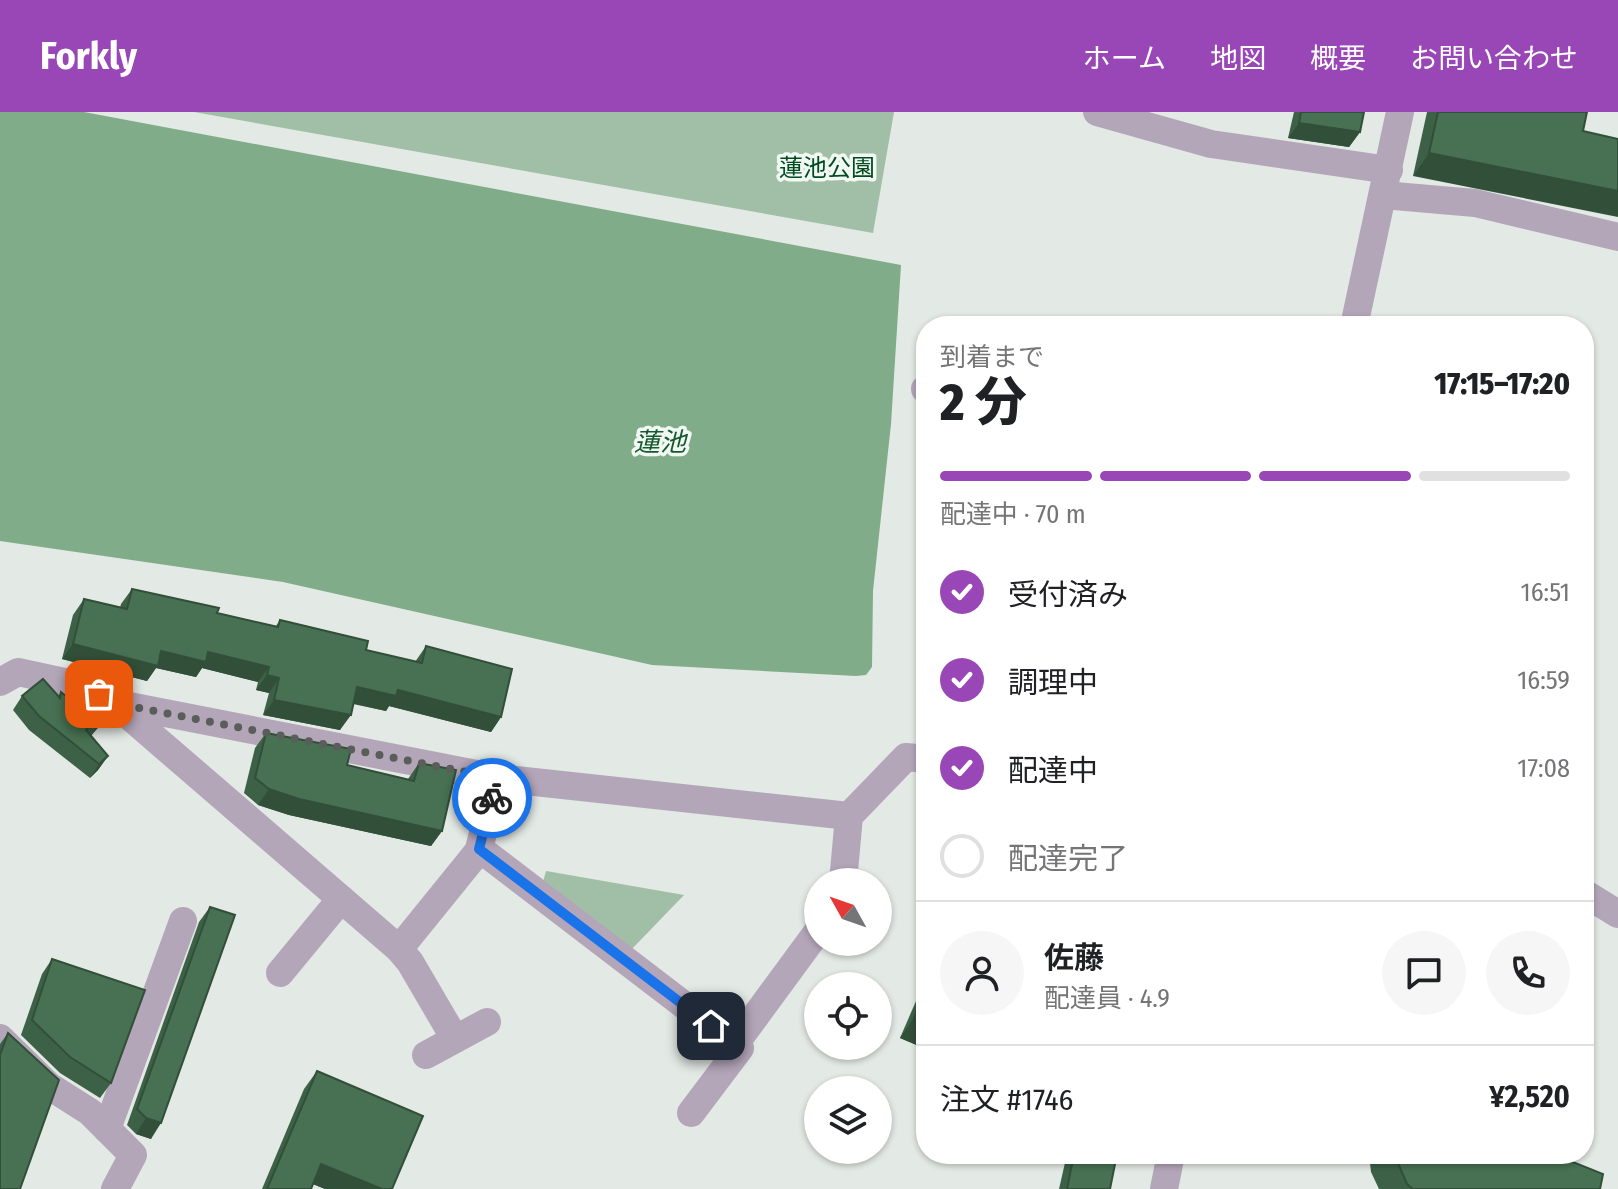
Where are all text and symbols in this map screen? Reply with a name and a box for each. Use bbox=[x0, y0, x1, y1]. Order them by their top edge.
text: Forkly bbox=[40, 33, 137, 79]
text: ホーム bbox=[1083, 42, 1166, 75]
text: 地図 bbox=[1210, 42, 1266, 75]
text: 概要 bbox=[1310, 42, 1366, 75]
text: お問い合わせ bbox=[1410, 42, 1578, 75]
park label: 蓮池公園 bbox=[779, 154, 875, 182]
text: 到着まで bbox=[940, 342, 1044, 373]
text: 17:15–17:20 bbox=[1434, 366, 1570, 402]
text: 2 分 bbox=[940, 371, 1027, 434]
water label: 蓮池 bbox=[634, 427, 689, 458]
text: 配達中 · 70 m bbox=[940, 499, 1086, 530]
icon: check bbox=[940, 570, 984, 614]
text: 受付済み bbox=[1008, 577, 1128, 613]
text: 16:51 bbox=[1521, 577, 1570, 608]
icon: check bbox=[940, 658, 984, 702]
pin bbox=[65, 660, 133, 728]
text: 調理中 bbox=[1008, 665, 1098, 701]
text: 16:59 bbox=[1517, 665, 1570, 696]
icon: bag bbox=[77, 672, 121, 716]
icon: check bbox=[940, 746, 984, 790]
text: 配達中 bbox=[1008, 753, 1098, 789]
text: 17:08 bbox=[1517, 753, 1570, 784]
courier bbox=[452, 758, 532, 838]
icon: bike bbox=[470, 776, 514, 820]
text: 配達完了 bbox=[1008, 841, 1128, 877]
north arrow bbox=[804, 868, 892, 956]
map controls bbox=[804, 868, 892, 1164]
button: person bbox=[940, 931, 1024, 1015]
button: chat bbox=[1382, 931, 1466, 1015]
button: phone bbox=[1486, 931, 1570, 1015]
text: 佐藤 bbox=[1044, 940, 1104, 976]
button: locate bbox=[804, 972, 892, 1060]
text: 配達員 · 4.9 bbox=[1044, 983, 1170, 1014]
pin bbox=[677, 992, 745, 1060]
icon: home bbox=[689, 1004, 733, 1048]
button: layers bbox=[804, 1076, 892, 1164]
text: ¥2,520 bbox=[1489, 1079, 1570, 1115]
text: 注文 #1746 bbox=[940, 1082, 1073, 1118]

